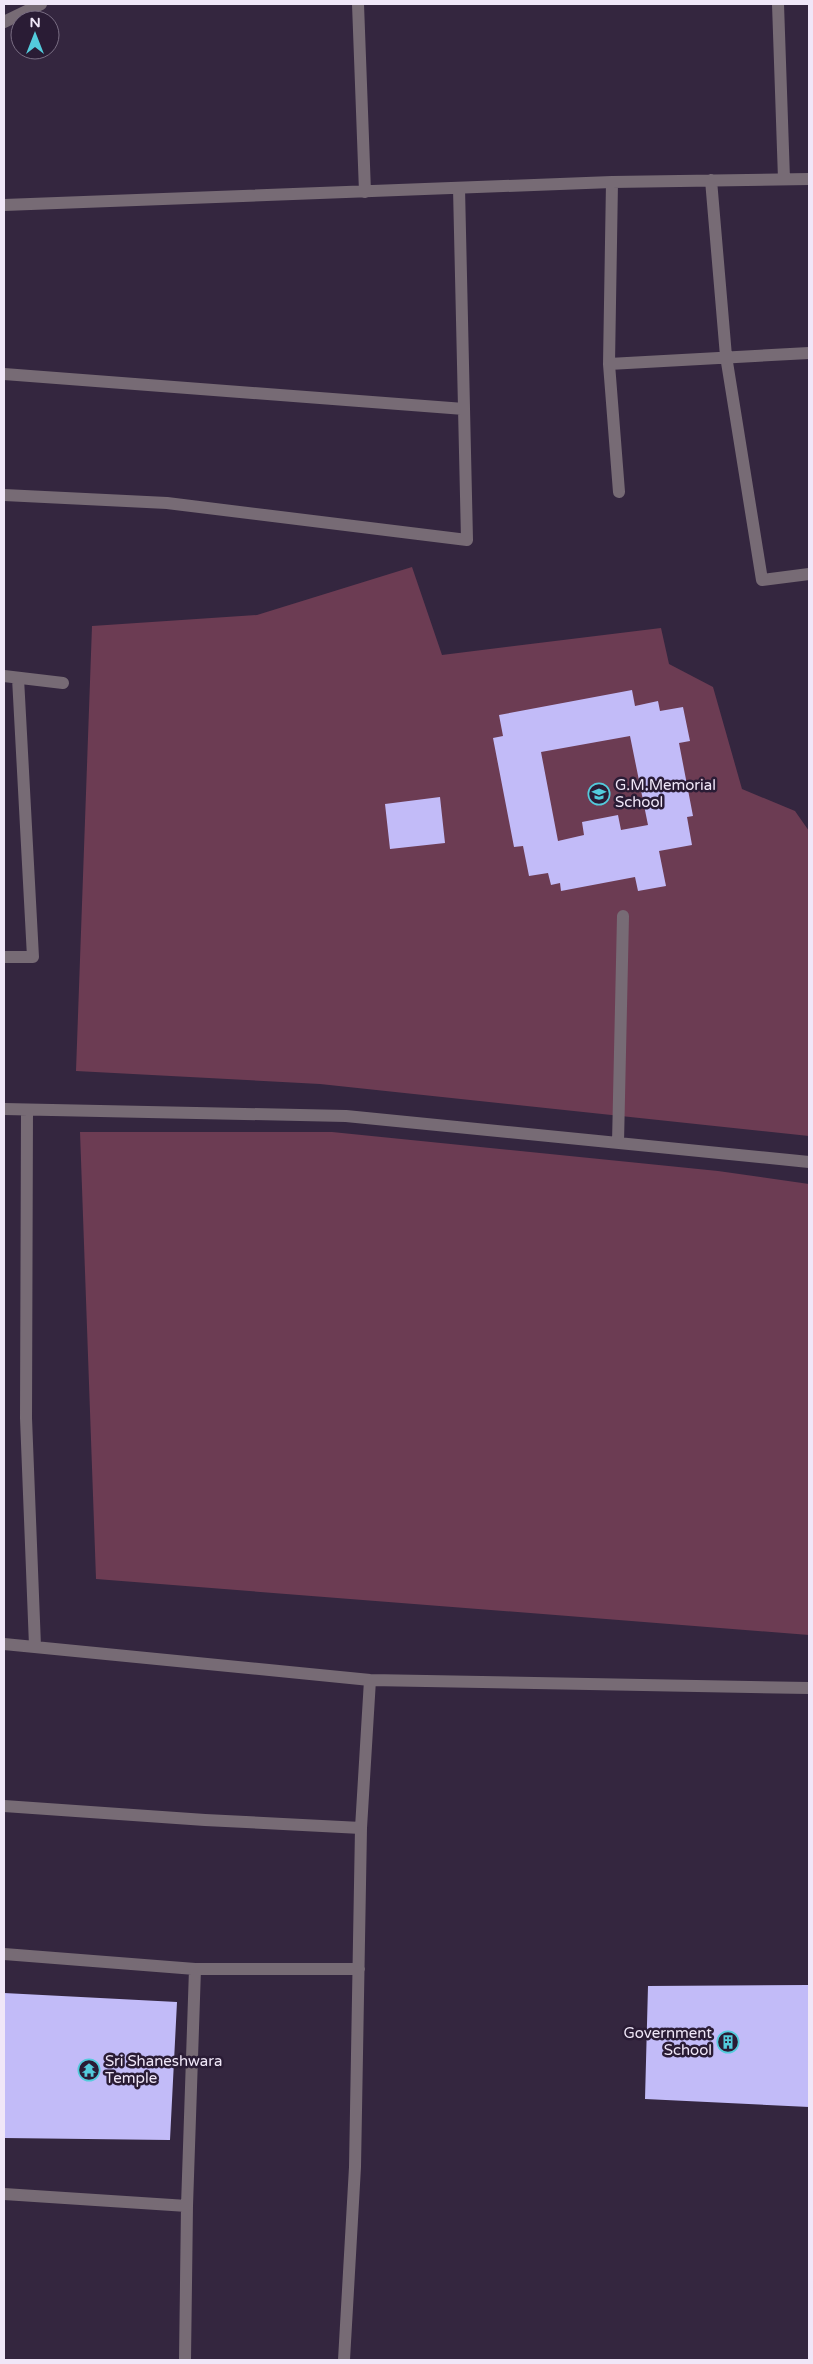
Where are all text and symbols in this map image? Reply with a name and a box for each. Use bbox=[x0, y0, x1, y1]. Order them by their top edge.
north arrow bbox=[10, 10, 60, 60]
text: N bbox=[29, 14, 41, 31]
place label: G.M.Memorial School bbox=[615, 776, 716, 811]
school or university icon: G.M.Memorial School bbox=[587, 782, 611, 806]
place label: Government School bbox=[623, 2024, 712, 2059]
building icon: Government School bbox=[716, 2030, 740, 2054]
place label: Sri Shaneshwara Temple bbox=[105, 2052, 222, 2087]
temple icon: Sri Shaneshwara Temple bbox=[77, 2058, 101, 2082]

